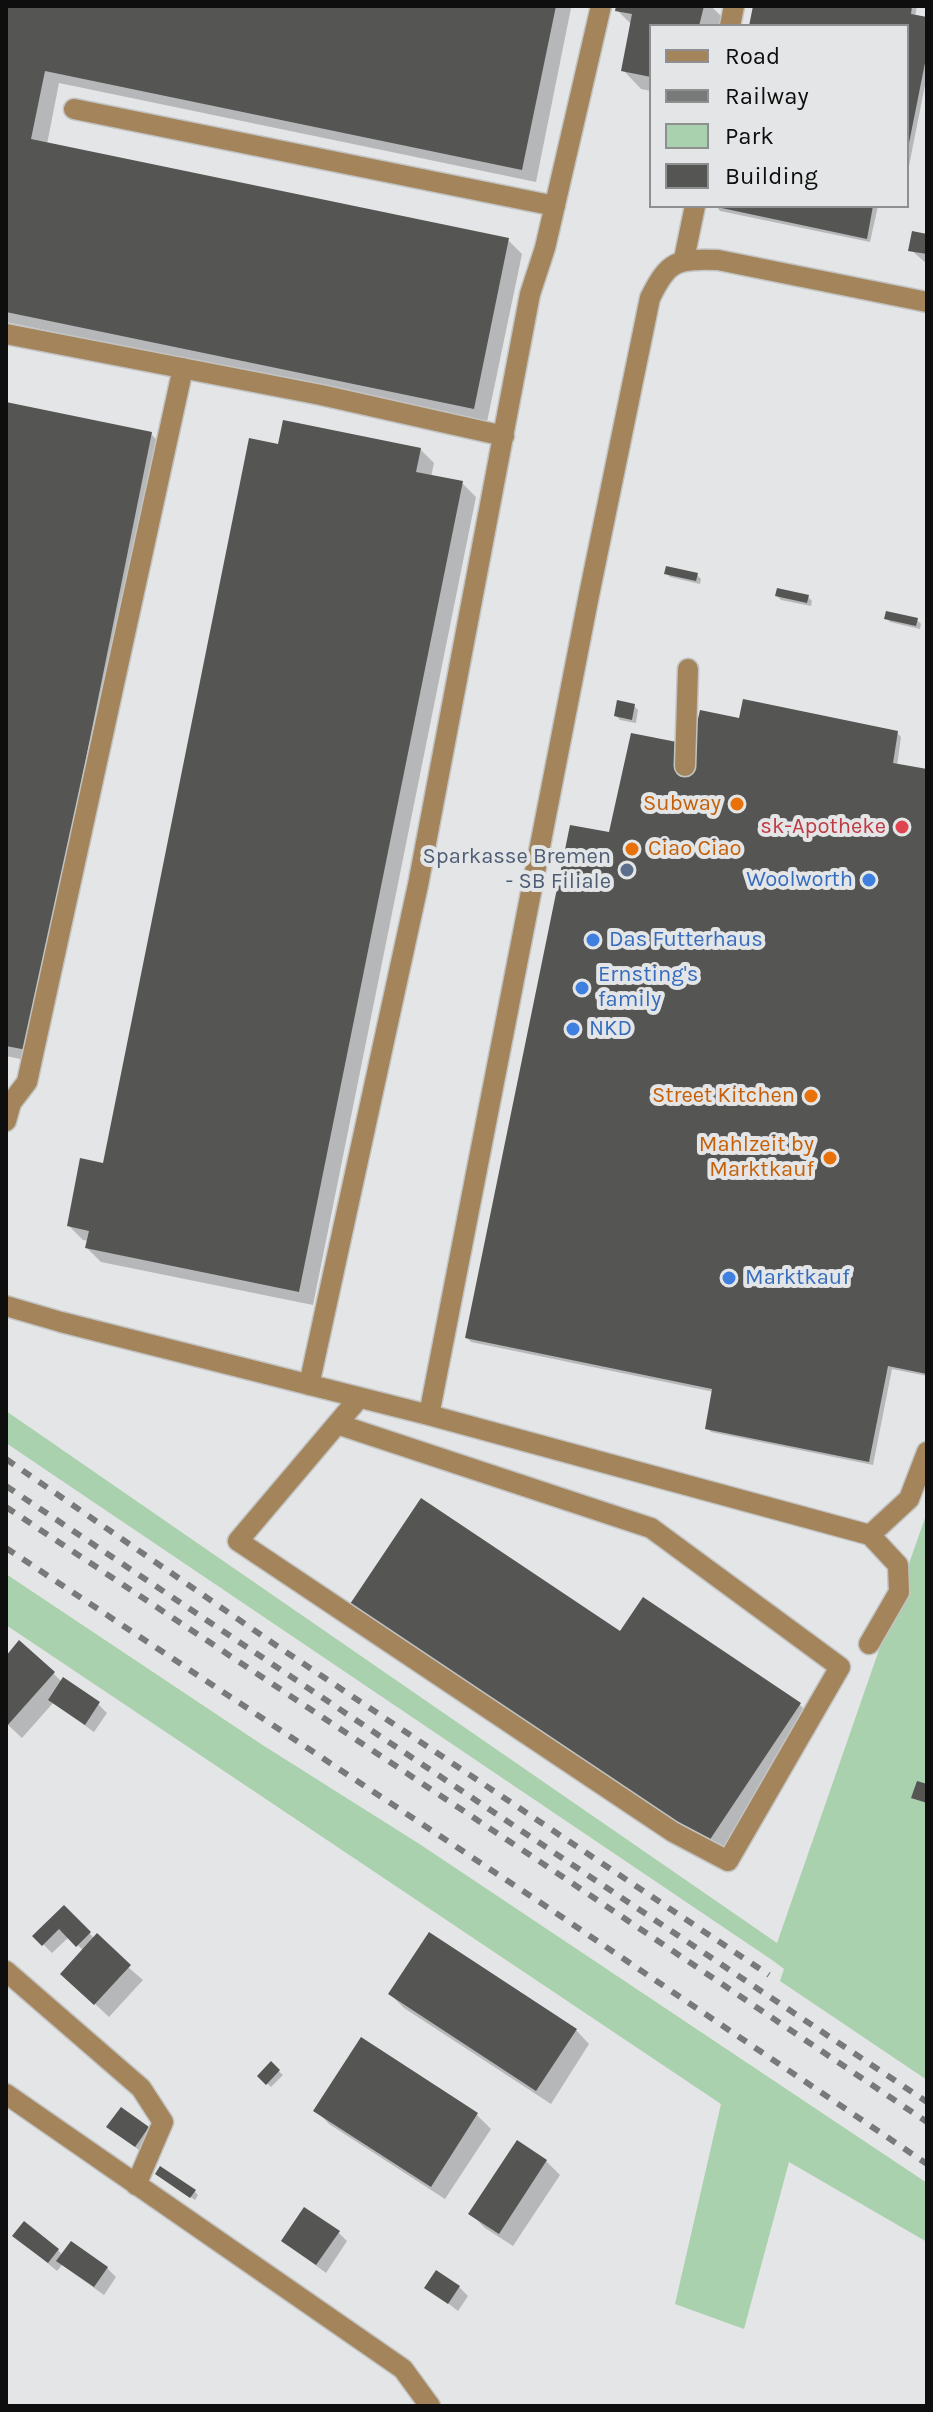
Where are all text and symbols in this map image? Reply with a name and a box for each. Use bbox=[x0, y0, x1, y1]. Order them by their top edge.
legend bbox=[649, 24, 909, 208]
text: Road bbox=[725, 42, 780, 70]
text: Railway bbox=[725, 82, 809, 110]
text: Park bbox=[725, 122, 774, 150]
text: Building bbox=[725, 162, 818, 190]
place label: Subway bbox=[643, 791, 721, 817]
marker: Subway bbox=[728, 795, 746, 813]
place label: sk-Apotheke bbox=[760, 814, 886, 840]
marker: sk-Apotheke bbox=[893, 818, 911, 836]
place label: Ciao Ciao bbox=[648, 836, 742, 862]
marker: Ciao Ciao bbox=[623, 840, 641, 858]
place label: Sparkasse Bremen - SB Filiale bbox=[423, 844, 611, 896]
marker: Sparkasse Bremen - SB Filiale bbox=[618, 861, 636, 879]
place label: Woolworth bbox=[746, 867, 853, 893]
marker: Woolworth bbox=[860, 871, 878, 889]
place label: Das Futterhaus bbox=[609, 927, 763, 953]
marker: Das Futterhaus bbox=[584, 931, 602, 949]
place label: Ernsting's family bbox=[598, 962, 698, 1014]
marker: Ernsting's family bbox=[573, 979, 591, 997]
place label: NKD bbox=[589, 1016, 632, 1042]
marker: NKD bbox=[564, 1020, 582, 1038]
place label: Street Kitchen bbox=[652, 1083, 795, 1109]
marker: Street Kitchen bbox=[802, 1087, 820, 1105]
place label: Mahlzeit by Marktkauf bbox=[699, 1132, 814, 1184]
marker: Mahlzeit by Marktkauf bbox=[821, 1149, 839, 1167]
place label: Marktkauf bbox=[745, 1265, 850, 1291]
marker: Marktkauf bbox=[720, 1269, 738, 1287]

